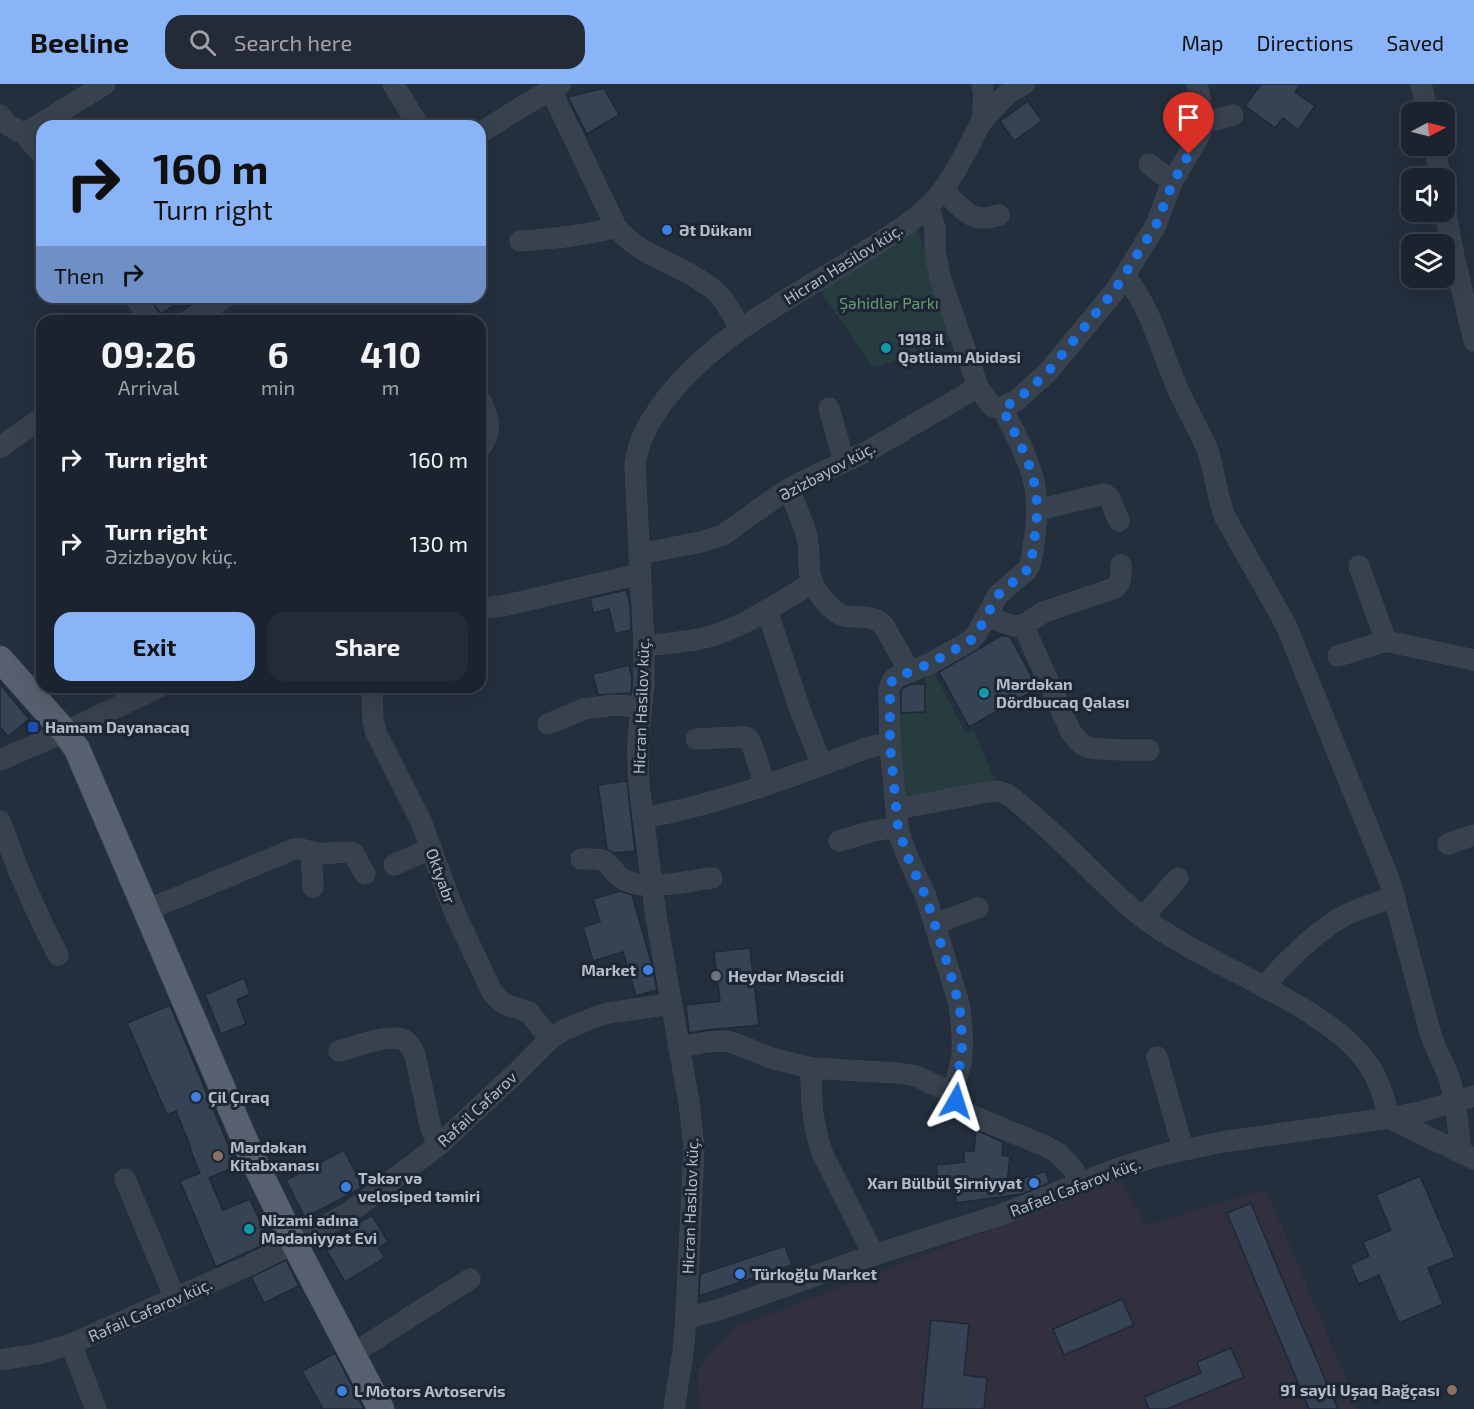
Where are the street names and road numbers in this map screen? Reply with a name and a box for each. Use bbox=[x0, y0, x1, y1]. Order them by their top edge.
street label: Hicran Hasilov küç. bbox=[780, 219, 906, 309]
street label: Əzizbəyov küç. bbox=[776, 437, 878, 505]
street label: Hicran Hasilov küç. bbox=[629, 638, 653, 774]
street label: Oktyabr bbox=[423, 845, 460, 907]
street label: Rəfail Cəfərov bbox=[433, 1067, 521, 1150]
street label: Hicran Hasilov küç. bbox=[678, 1138, 702, 1274]
street label: Rafael Cəfərov küç. bbox=[1007, 1153, 1143, 1221]
street label: Rəfail Cəfərov küç. bbox=[85, 1274, 215, 1346]

